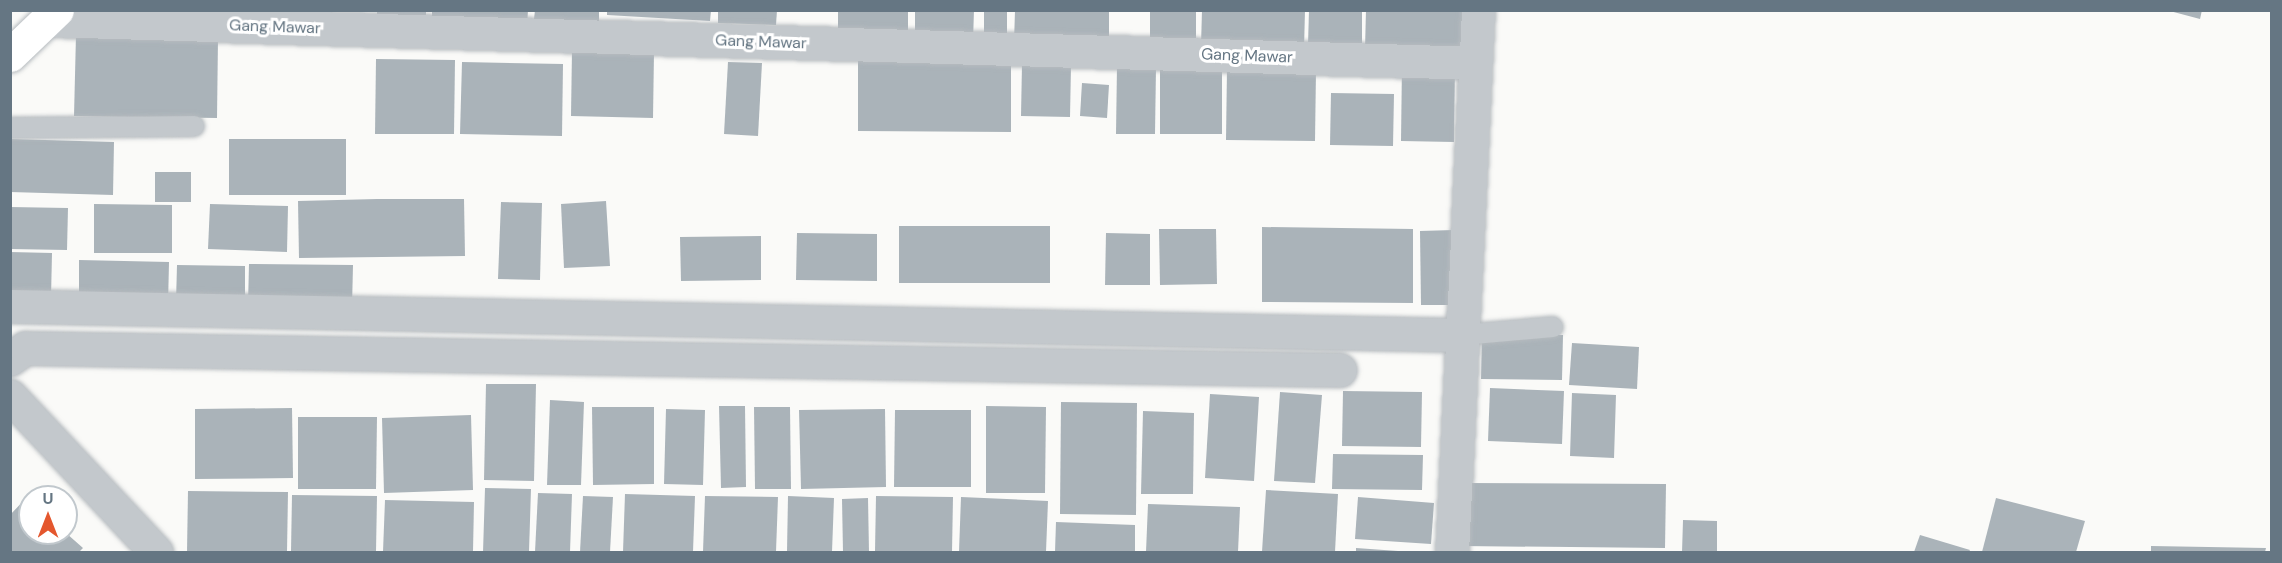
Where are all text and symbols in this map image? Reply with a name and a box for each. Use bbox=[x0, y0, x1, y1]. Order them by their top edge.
street label: Gang Mawar bbox=[229, 16, 321, 38]
street label: Gang Mawar bbox=[715, 31, 807, 53]
street label: Gang Mawar bbox=[1201, 45, 1293, 67]
north arrow bbox=[18, 485, 78, 545]
text: U bbox=[43, 488, 53, 509]

